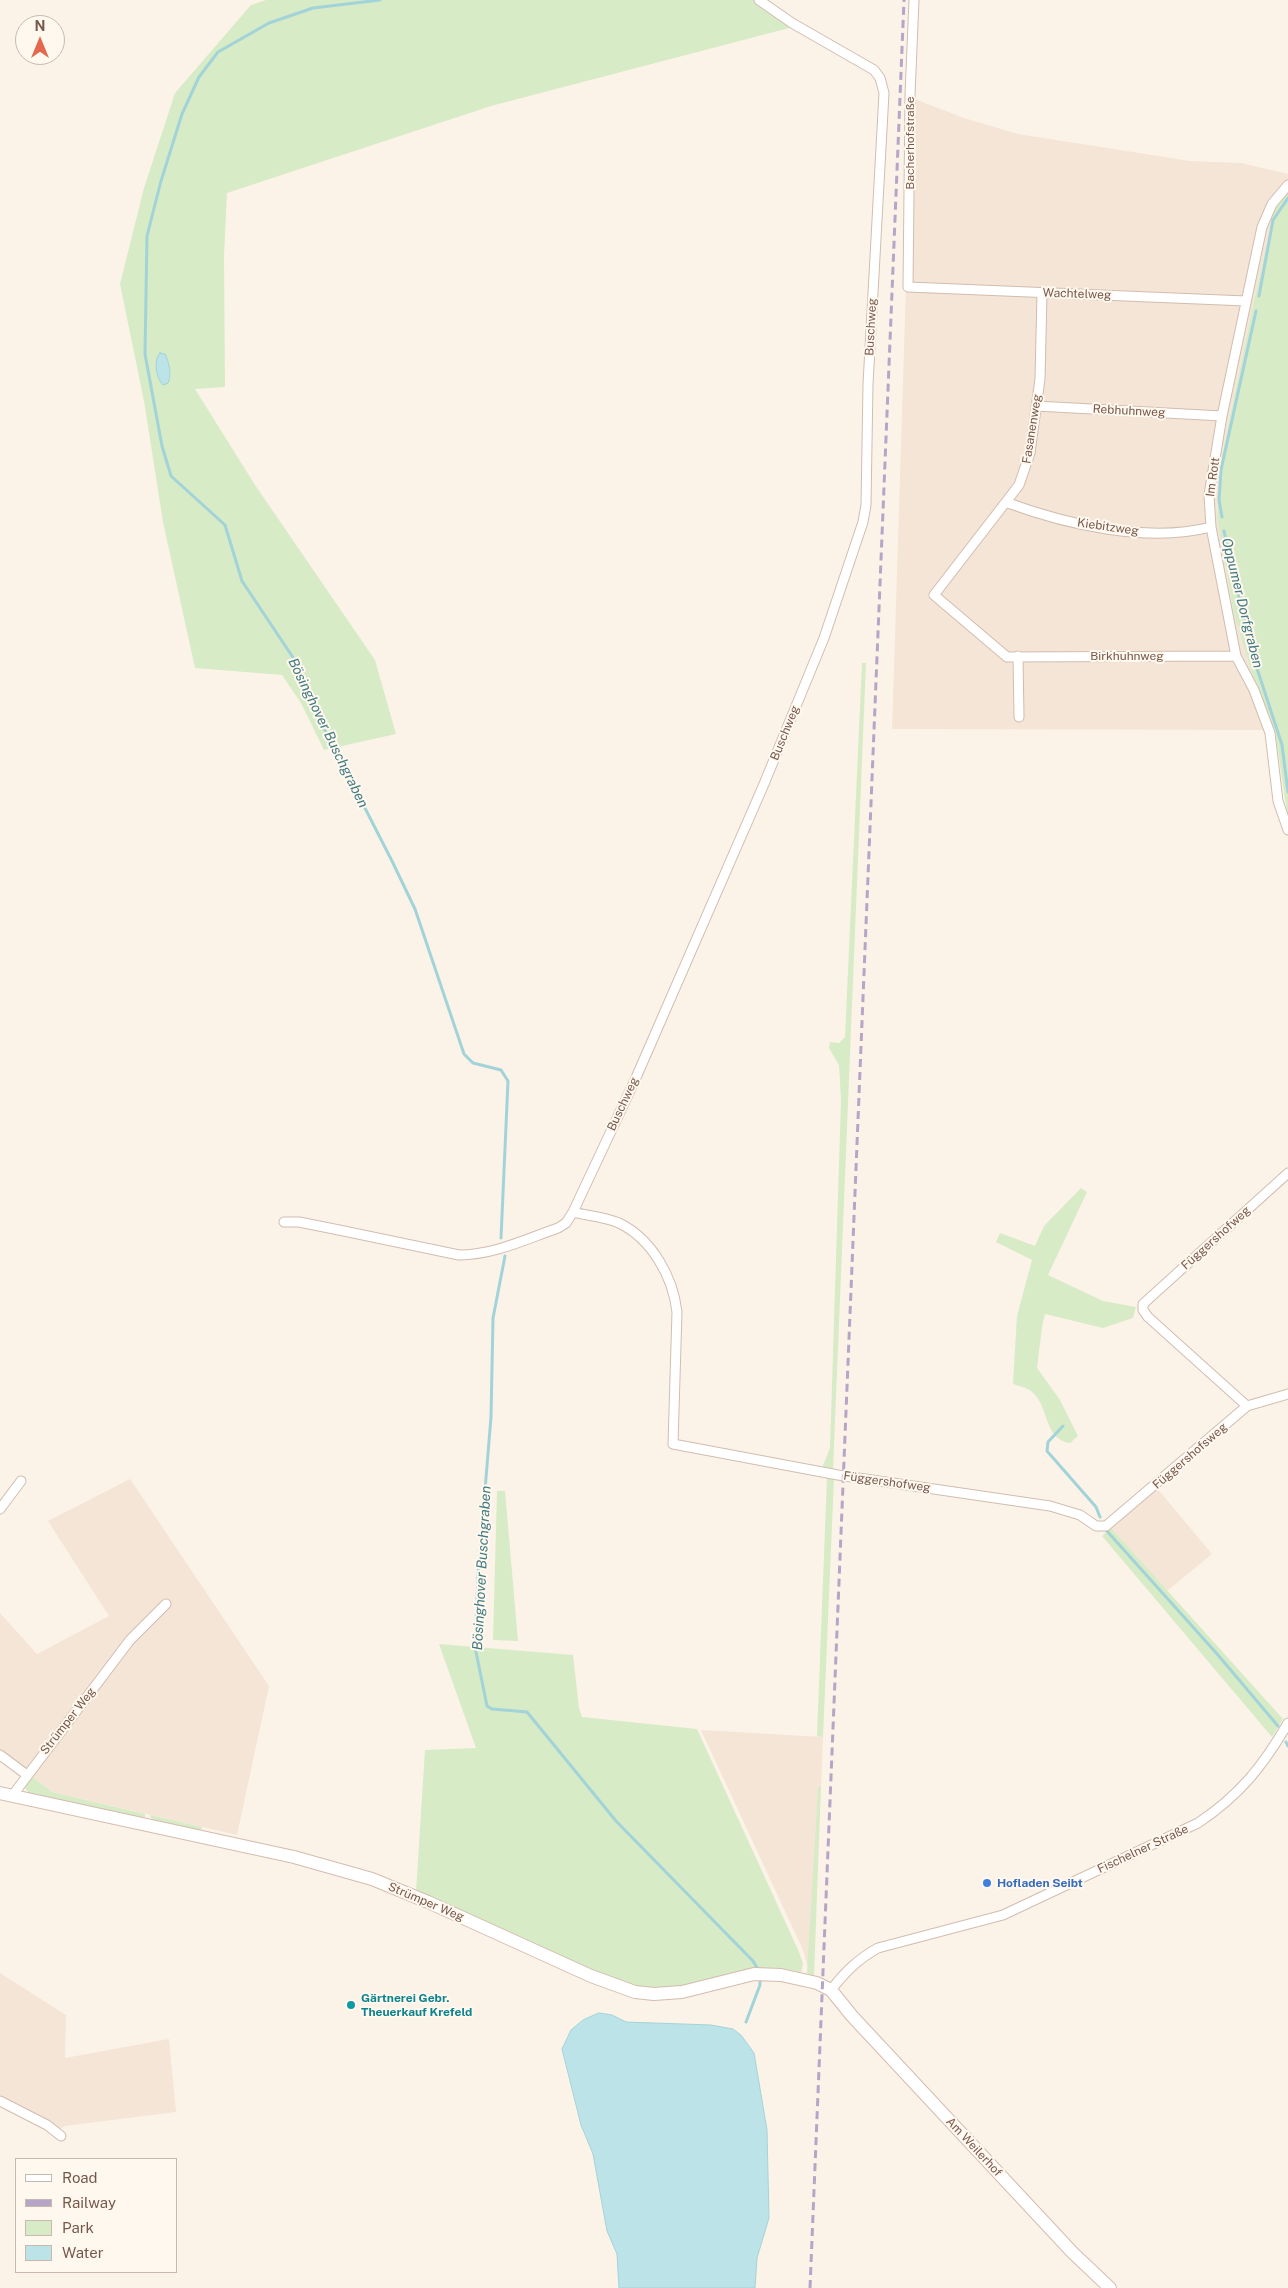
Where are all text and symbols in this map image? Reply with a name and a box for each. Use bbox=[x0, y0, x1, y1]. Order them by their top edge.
north arrow bbox=[15, 15, 65, 65]
text: N bbox=[35, 18, 45, 34]
street label: Bacherhofstraße bbox=[903, 96, 917, 190]
street label: Wachtelweg bbox=[1042, 286, 1112, 302]
street label: Buschweg bbox=[862, 298, 880, 356]
street label: Fasanenweg bbox=[1019, 393, 1045, 465]
street label: Rebhuhnweg bbox=[1092, 402, 1166, 420]
street label: Im Rott bbox=[1203, 456, 1223, 498]
street label: Kiebitzweg bbox=[1076, 516, 1140, 538]
water label: Oppumer Dorfgraben bbox=[1218, 536, 1266, 670]
street label: Birkhuhnweg bbox=[1090, 649, 1164, 663]
water label: Bösinghover Buschgraben bbox=[284, 655, 372, 811]
street label: Buschweg bbox=[768, 704, 802, 762]
street label: Buschweg bbox=[604, 1075, 642, 1133]
street label: Függershofweg bbox=[1179, 1203, 1253, 1273]
street label: Függershofsweg bbox=[1150, 1420, 1230, 1492]
street label: Függershofweg bbox=[843, 1469, 931, 1495]
water label: Bösinghover Buschgraben bbox=[469, 1485, 495, 1651]
street label: Strümper Weg bbox=[37, 1685, 99, 1757]
street label: Fischelner Straße bbox=[1095, 1822, 1191, 1876]
place label: Hofladen Seibt bbox=[997, 1876, 1083, 1890]
marker: Hofladen Seibt bbox=[981, 1877, 993, 1889]
street label: Strümper Weg bbox=[386, 1879, 466, 1925]
place label: Gärtnerei Gebr. Theuerkauf Krefeld bbox=[361, 1991, 472, 2019]
marker: Gärtnerei Gebr. Theuerkauf Krefeld bbox=[345, 1999, 357, 2011]
street label: Am Weilerhof bbox=[943, 2114, 1005, 2180]
legend bbox=[15, 2158, 178, 2273]
text: Road bbox=[62, 2169, 98, 2186]
text: Railway bbox=[62, 2194, 116, 2211]
text: Park bbox=[62, 2219, 94, 2236]
text: Water bbox=[62, 2244, 104, 2261]

